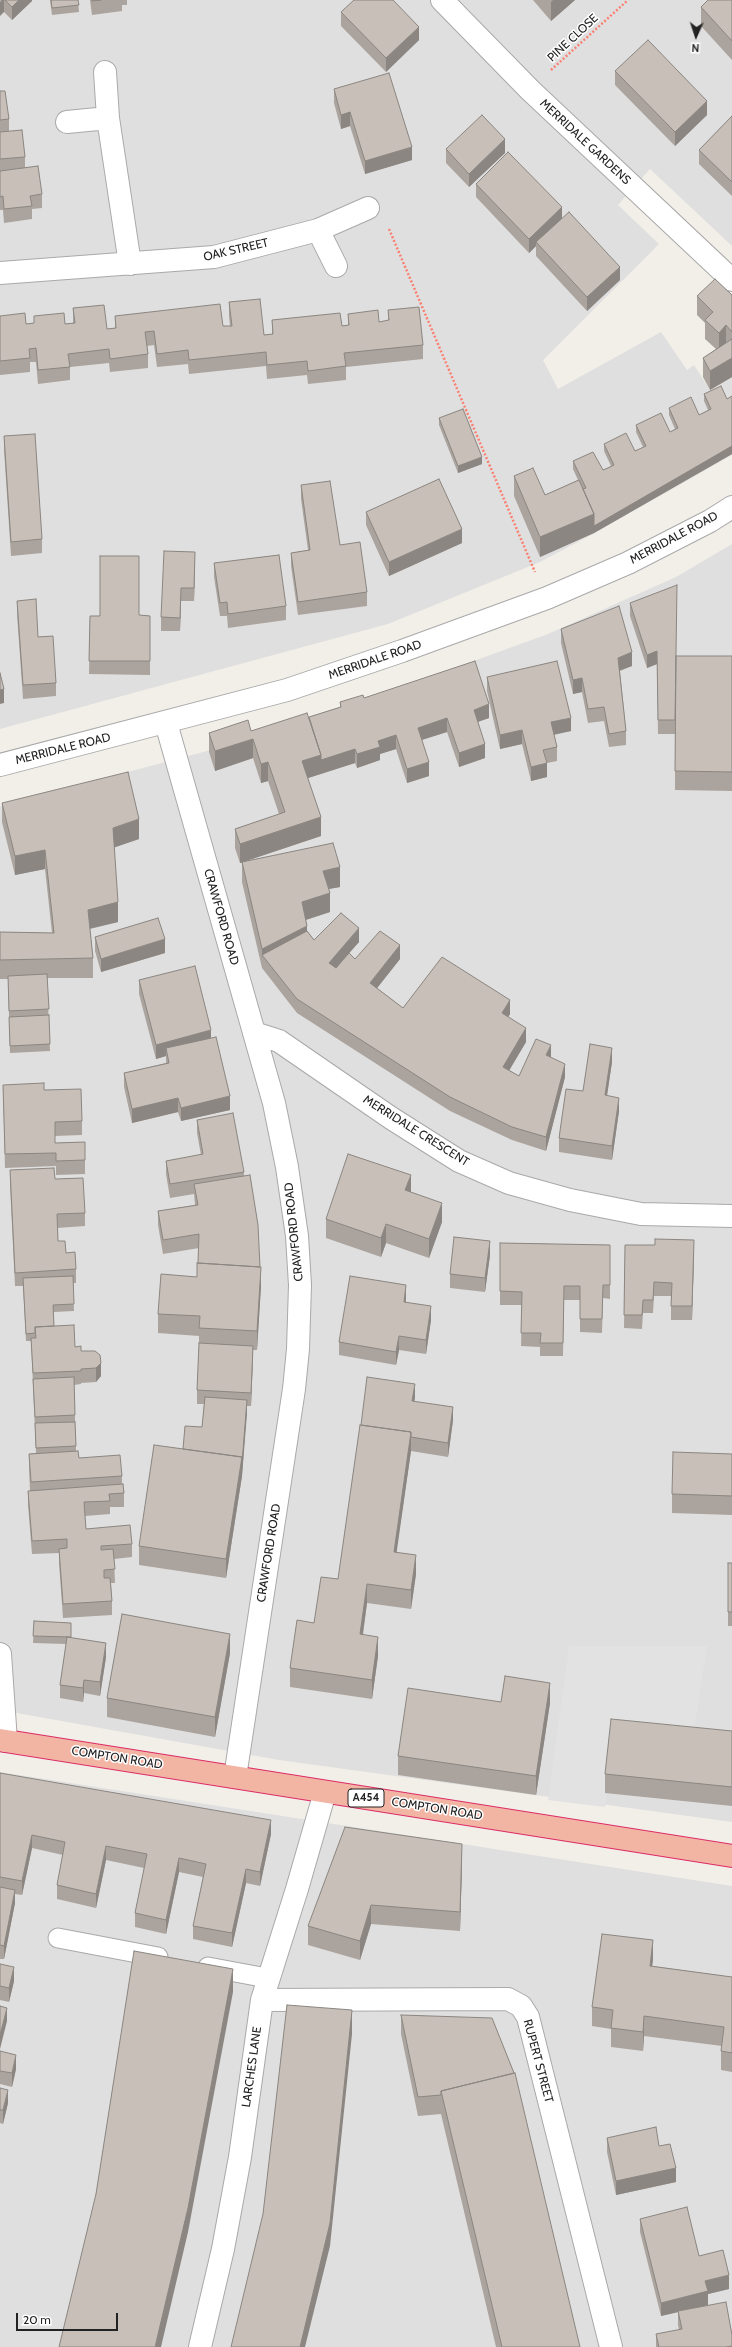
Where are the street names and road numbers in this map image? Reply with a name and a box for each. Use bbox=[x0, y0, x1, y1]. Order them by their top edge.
street label: PINE CLOSE bbox=[545, 11, 601, 65]
street label: MERRIDALE GARDENS bbox=[537, 96, 633, 188]
street label: OAK STREET bbox=[202, 236, 270, 264]
street label: MERRIDALE ROAD bbox=[628, 509, 720, 567]
street label: MERRIDALE ROAD bbox=[326, 637, 424, 683]
street label: MERRIDALE ROAD bbox=[14, 730, 112, 768]
street label: CRAWFORD ROAD bbox=[200, 867, 242, 967]
street label: MERRIDALE CRESCENT bbox=[360, 1092, 472, 1170]
street label: CRAWFORD ROAD bbox=[282, 1182, 306, 1282]
street label: CRAWFORD ROAD bbox=[254, 1503, 284, 1603]
street label: COMPTON ROAD bbox=[70, 1744, 164, 1772]
road number: A454 bbox=[348, 1789, 384, 1807]
street label: COMPTON ROAD bbox=[390, 1795, 484, 1823]
street label: RUPERT STREET bbox=[520, 2018, 556, 2104]
street label: LARCHES LANE bbox=[239, 2026, 265, 2108]

